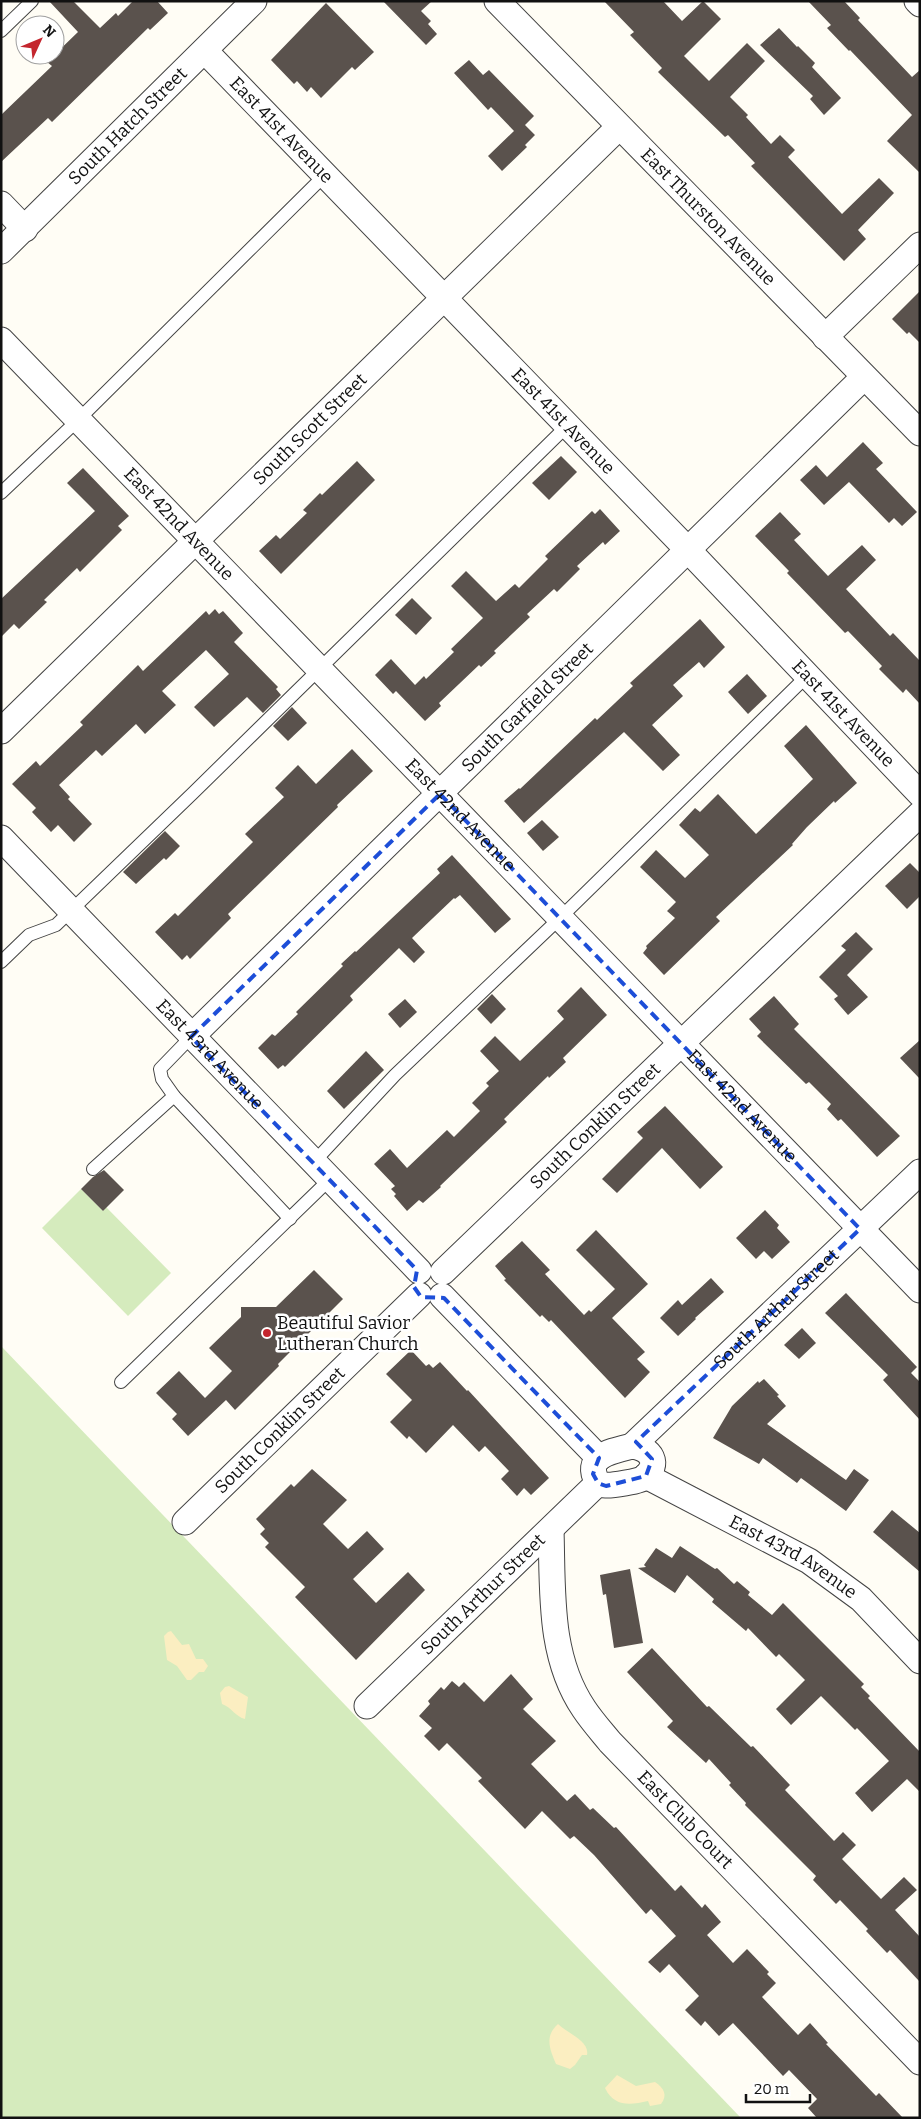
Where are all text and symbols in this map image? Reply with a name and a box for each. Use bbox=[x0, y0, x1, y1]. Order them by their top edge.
north arrow bbox=[15, 15, 65, 65]
text: N bbox=[39, 22, 59, 41]
street label: South Hatch Street bbox=[64, 62, 192, 189]
street label: East 41st Avenue bbox=[225, 72, 338, 188]
street label: East Thurston Avenue bbox=[636, 144, 780, 290]
street label: East 41st Avenue bbox=[507, 363, 620, 479]
street label: South Scott Street bbox=[248, 368, 372, 490]
street label: East 42nd Avenue bbox=[119, 463, 239, 585]
street label: South Garfield Street bbox=[457, 637, 598, 777]
street label: East 41st Avenue bbox=[787, 655, 899, 772]
street label: East 42nd Avenue bbox=[401, 754, 520, 876]
street label: East 43rd Avenue bbox=[152, 995, 268, 1114]
street label: East 42nd Avenue bbox=[683, 1045, 802, 1167]
street label: South Conklin Street bbox=[525, 1058, 665, 1194]
street label: South Arthur Street bbox=[709, 1244, 844, 1374]
place label: Beautiful Savior Lutheran Church bbox=[277, 1312, 419, 1355]
marker: Beautiful Savior Lutheran Church bbox=[261, 1327, 273, 1339]
street label: South Conklin Street bbox=[210, 1362, 350, 1498]
street label: East 43rd Avenue bbox=[726, 1510, 861, 1603]
street label: South Arthur Street bbox=[416, 1529, 550, 1659]
street label: East Club Court bbox=[633, 1766, 738, 1874]
scale bar bbox=[746, 2072, 810, 2104]
text: 20 m bbox=[754, 2080, 790, 2098]

